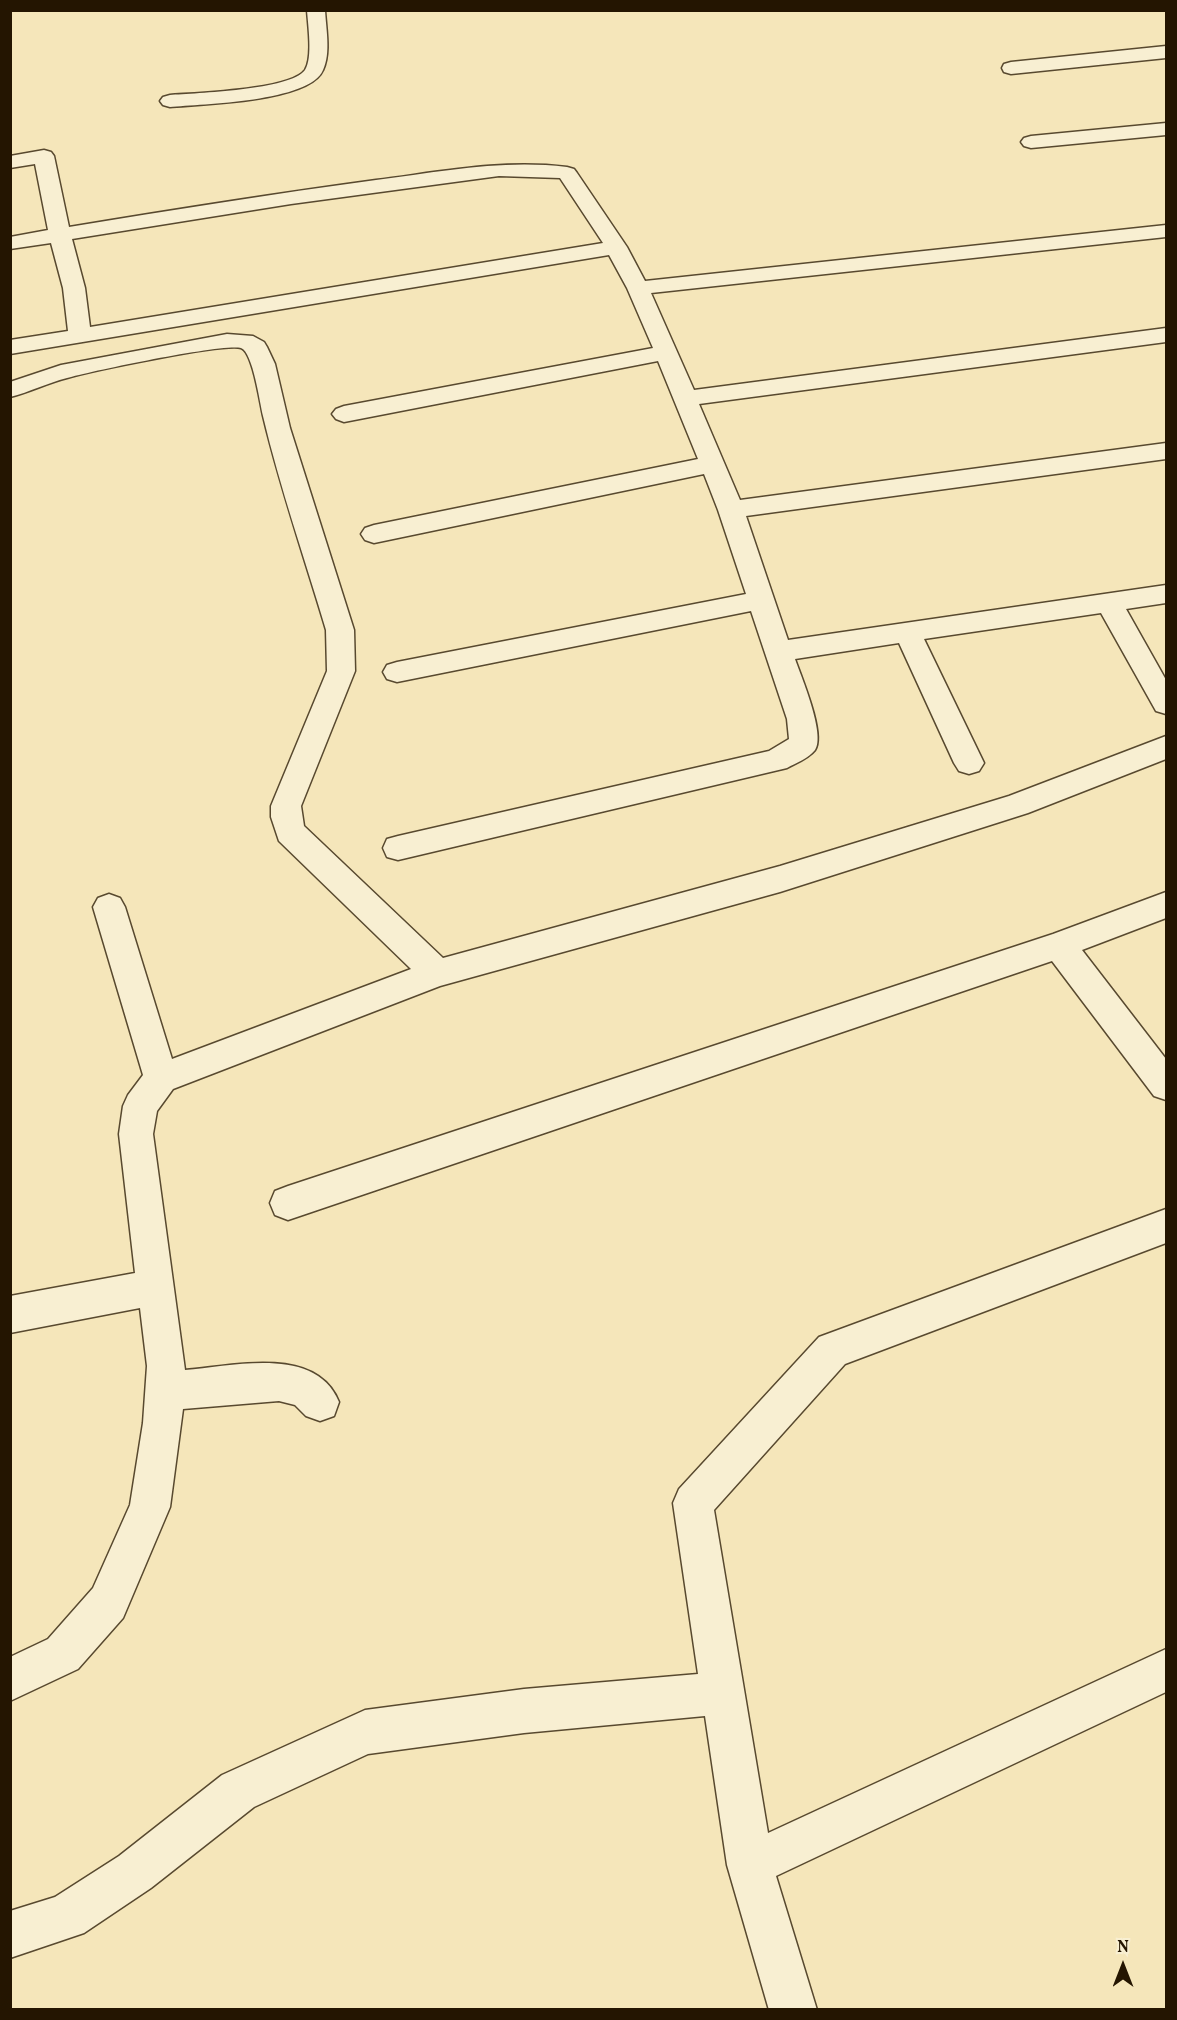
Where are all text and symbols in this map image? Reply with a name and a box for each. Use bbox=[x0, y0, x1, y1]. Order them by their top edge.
north arrow bbox=[1093, 1936, 1153, 1996]
text: N bbox=[1117, 1937, 1129, 1959]

